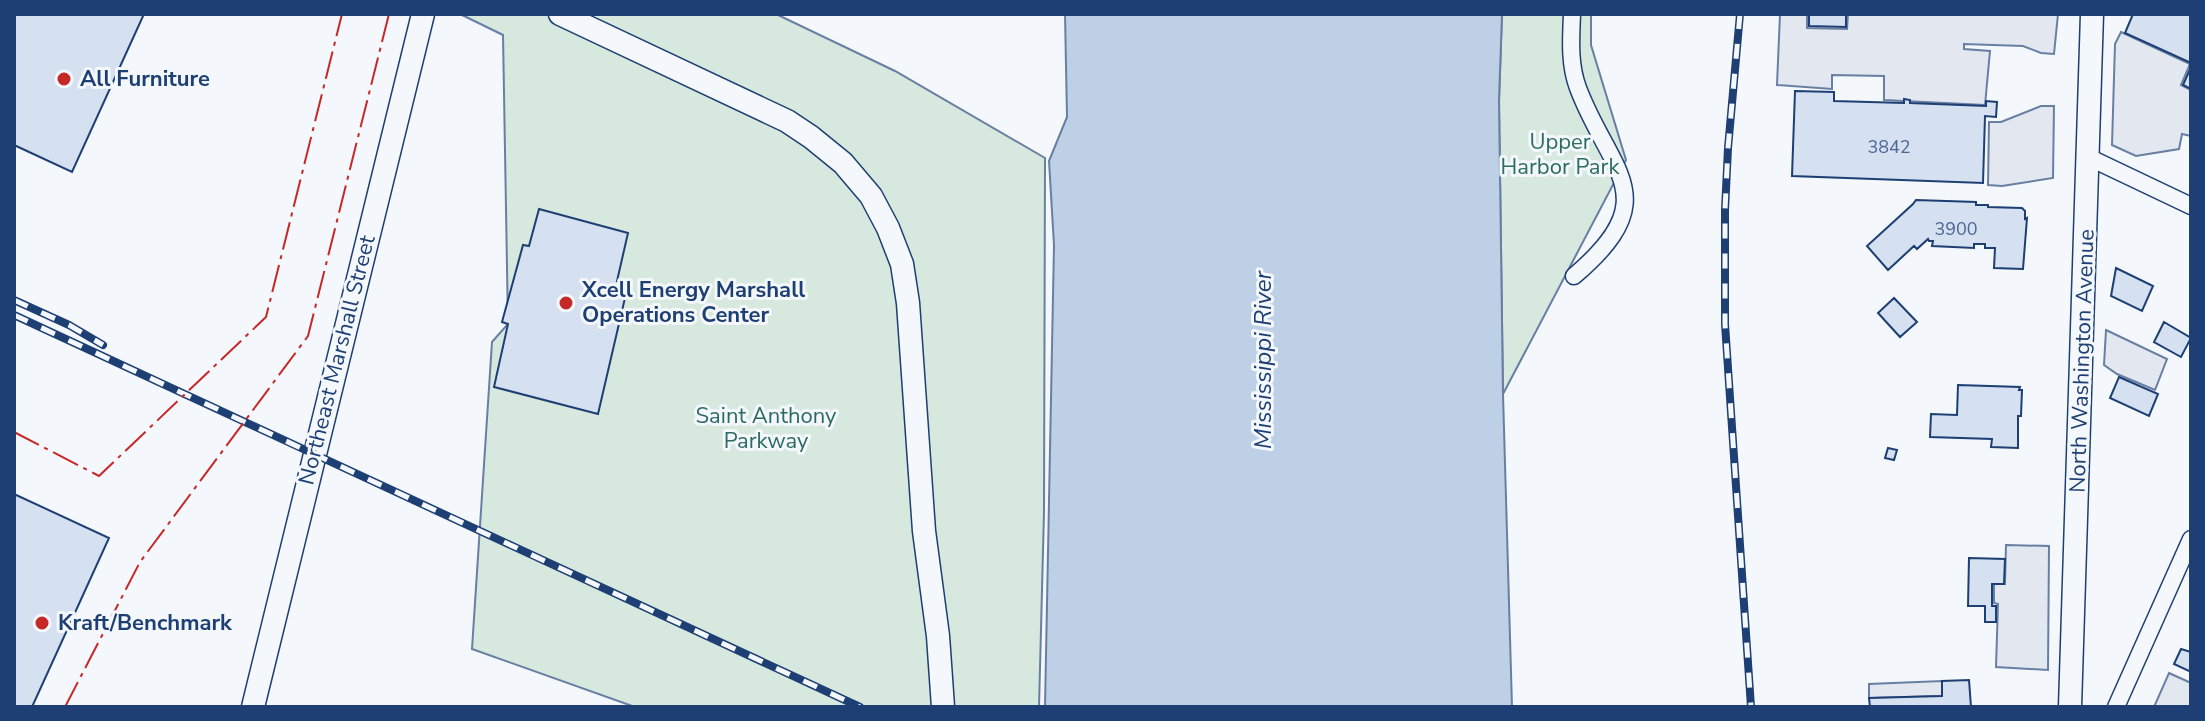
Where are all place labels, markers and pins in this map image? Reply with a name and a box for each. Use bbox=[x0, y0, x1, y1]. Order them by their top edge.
place label: All Furniture bbox=[80, 64, 210, 94]
marker: All Furniture bbox=[55, 70, 73, 88]
place label: Xcell Energy Marshall Operations Center bbox=[581, 275, 805, 330]
marker: Xcell Energy Marshall Operations Center bbox=[557, 294, 575, 312]
place label: Kraft/Benchmark bbox=[58, 608, 233, 638]
marker: Kraft/Benchmark bbox=[33, 614, 51, 632]

